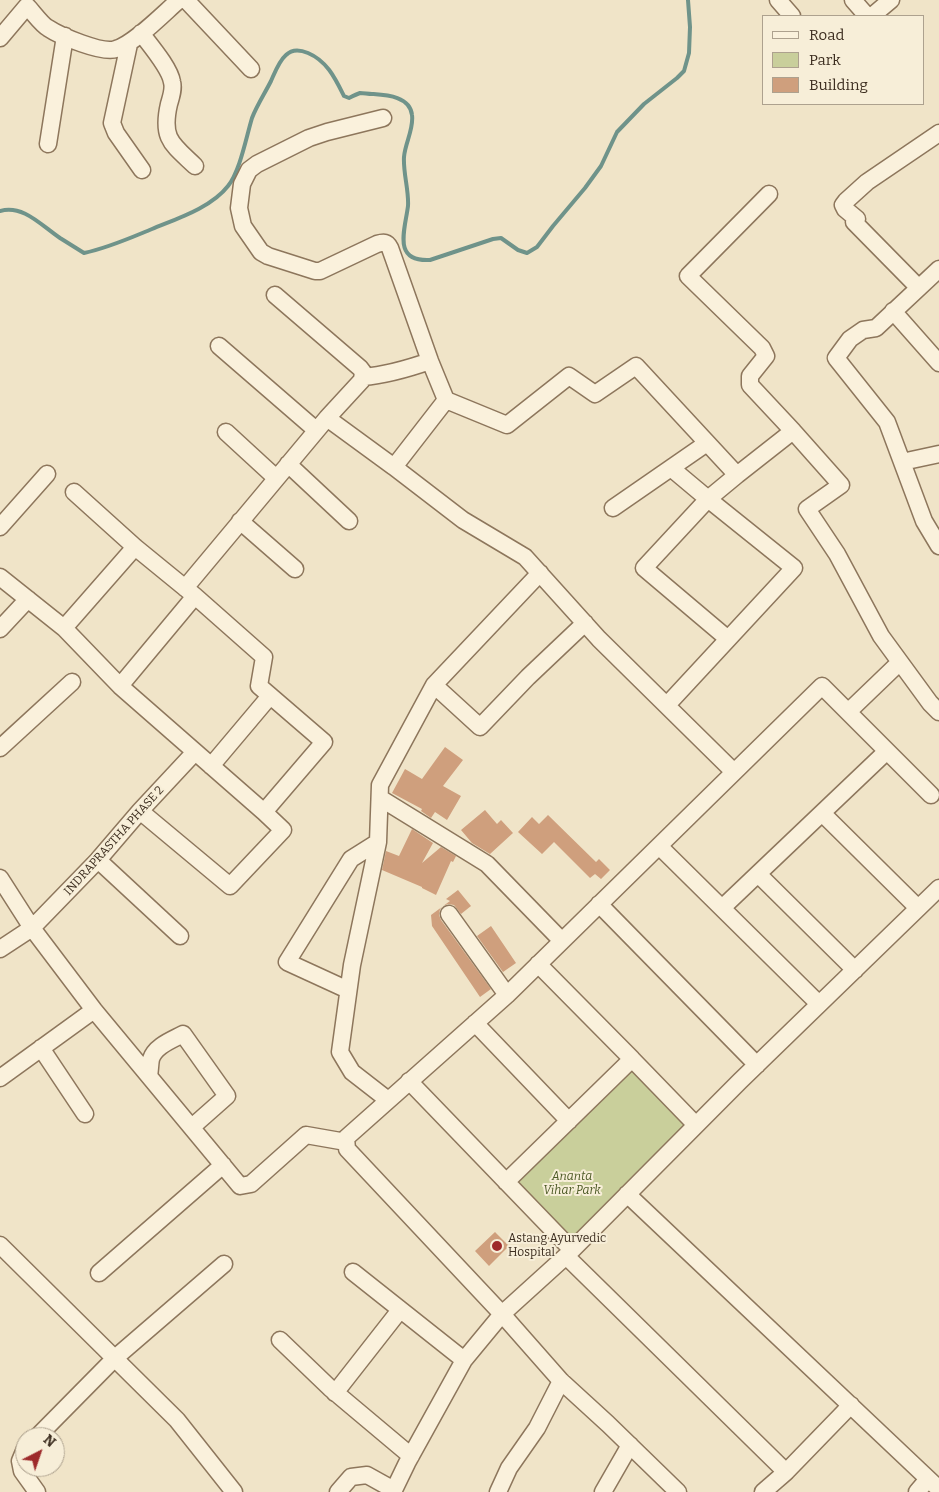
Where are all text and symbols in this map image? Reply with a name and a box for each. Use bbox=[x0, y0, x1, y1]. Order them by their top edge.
legend bbox=[762, 15, 924, 105]
text: Road bbox=[809, 26, 844, 44]
text: Park bbox=[809, 51, 841, 69]
text: Building bbox=[809, 76, 868, 94]
street label: INDRAPRASTHA PHASE 2 bbox=[61, 783, 167, 899]
park label: Ananta Vihar Park bbox=[543, 1170, 601, 1198]
place label: Astang Ayurvedic Hospital bbox=[508, 1232, 606, 1260]
marker: Astang Ayurvedic Hospital bbox=[490, 1239, 504, 1253]
north arrow bbox=[15, 1427, 65, 1477]
text: N bbox=[40, 1431, 59, 1451]

